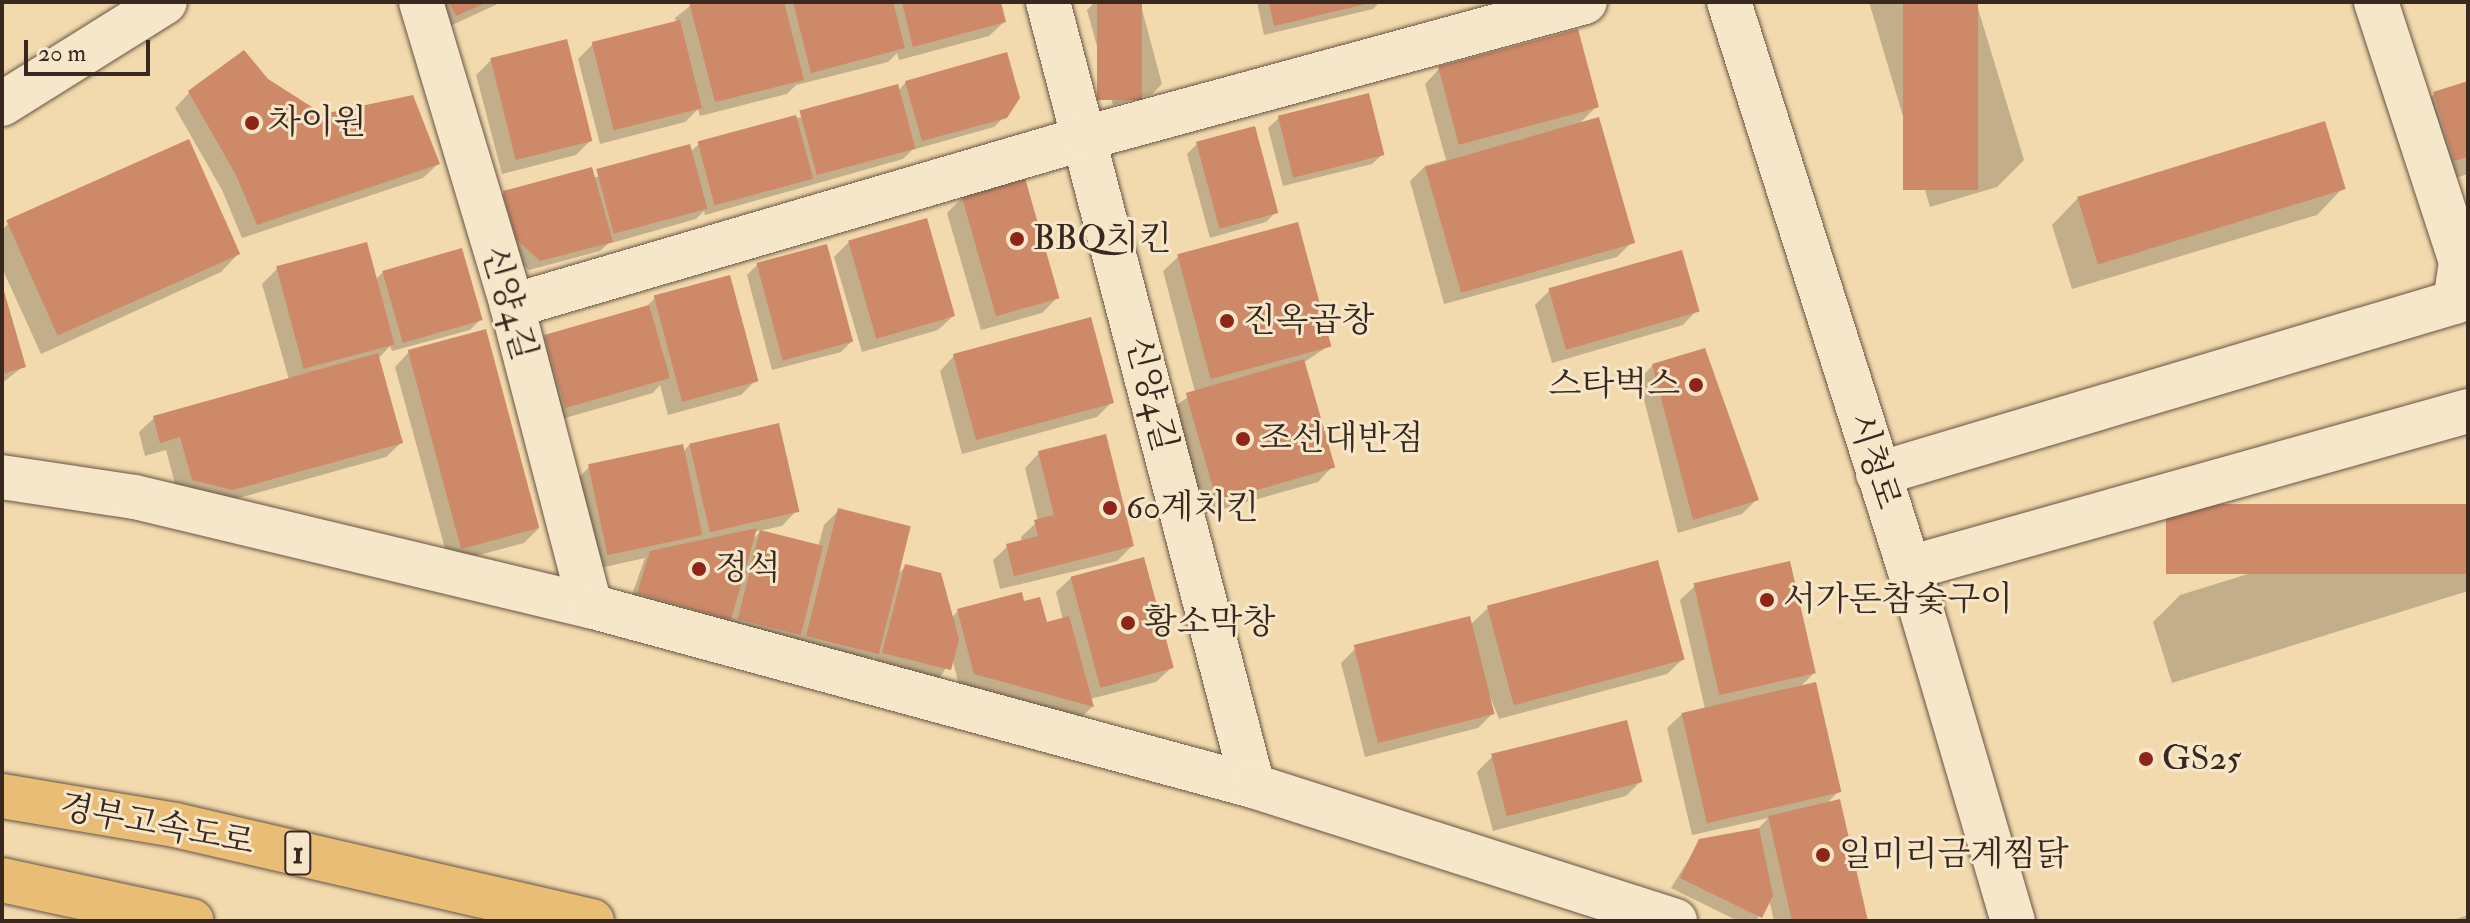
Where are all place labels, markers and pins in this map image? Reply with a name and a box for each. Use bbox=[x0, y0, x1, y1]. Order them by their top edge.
place label: 차이원 bbox=[268, 103, 367, 143]
marker: 차이원 bbox=[243, 114, 261, 132]
place label: BBQ치킨 bbox=[1033, 219, 1172, 259]
marker: BBQ치킨 bbox=[1008, 230, 1026, 248]
place label: 진옥곱창 bbox=[1243, 301, 1374, 341]
marker: 진옥곱창 bbox=[1218, 312, 1236, 330]
place label: 스타벅스 bbox=[1549, 365, 1680, 405]
marker: 스타벅스 bbox=[1687, 376, 1705, 394]
place label: 조선대반점 bbox=[1259, 419, 1423, 459]
marker: 조선대반점 bbox=[1234, 430, 1252, 448]
place label: 60계치킨 bbox=[1126, 488, 1259, 528]
marker: 60계치킨 bbox=[1101, 499, 1119, 517]
place label: 정석 bbox=[715, 549, 781, 589]
marker: 정석 bbox=[690, 560, 708, 578]
place label: 서가돈참숯구이 bbox=[1783, 580, 2013, 620]
marker: 서가돈참숯구이 bbox=[1758, 591, 1776, 609]
place label: 황소막창 bbox=[1144, 603, 1275, 643]
marker: 황소막창 bbox=[1119, 614, 1137, 632]
place label: GS25 bbox=[2162, 739, 2242, 779]
marker: GS25 bbox=[2137, 750, 2155, 768]
place label: 일미리금계찜닭 bbox=[1839, 835, 2069, 875]
marker: 일미리금계찜닭 bbox=[1814, 846, 1832, 864]

